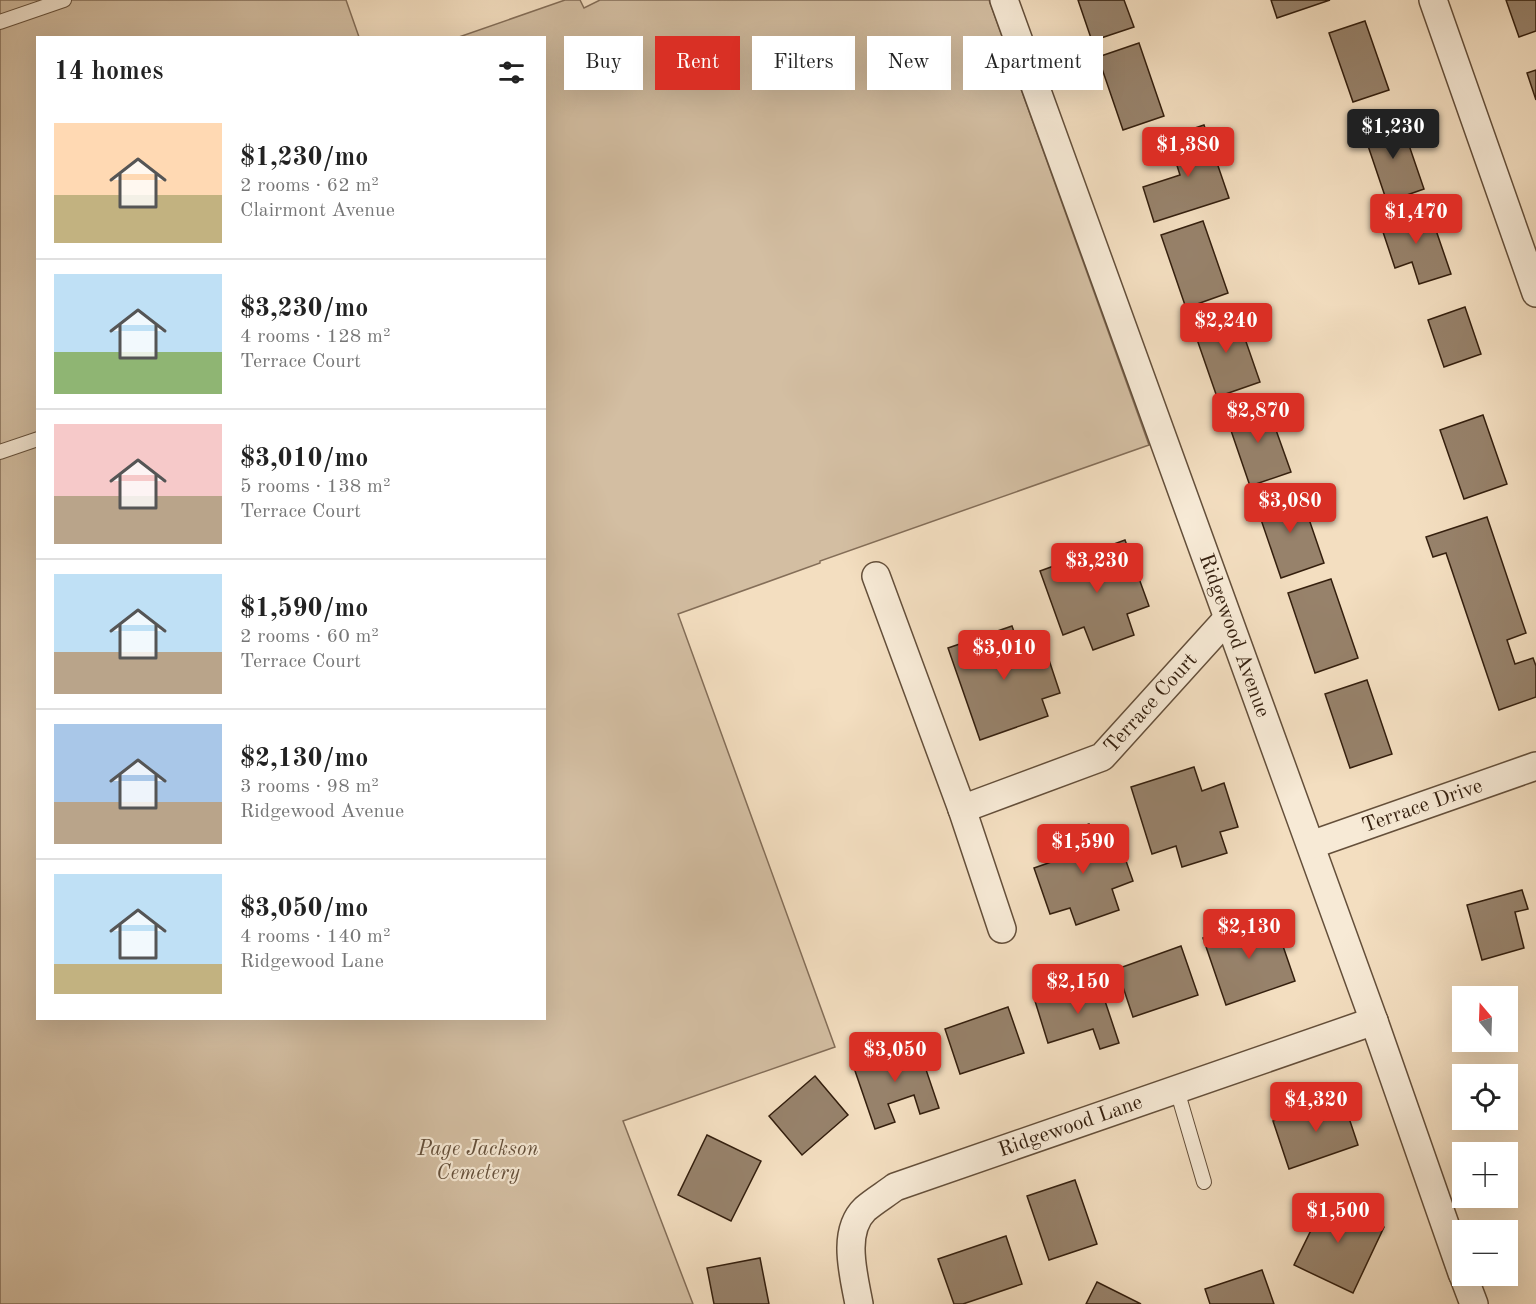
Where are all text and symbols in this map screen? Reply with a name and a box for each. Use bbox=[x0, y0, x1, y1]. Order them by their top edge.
chip: Buy bbox=[564, 36, 643, 90]
chip: Rent bbox=[655, 36, 740, 90]
chip: Filters bbox=[752, 36, 855, 90]
chip: New bbox=[867, 36, 951, 90]
chip: Apartment bbox=[963, 36, 1103, 90]
icon: filters bbox=[495, 56, 528, 89]
text: 14 homes bbox=[54, 59, 163, 85]
pin: $1,230 bbox=[1344, 109, 1442, 160]
text: $1,230 bbox=[1361, 118, 1425, 138]
pin: $1,380 bbox=[1139, 127, 1237, 178]
text: $1,380 bbox=[1156, 136, 1220, 156]
text: $1,230/mo bbox=[240, 145, 368, 171]
icon: home bbox=[102, 147, 174, 219]
text: 2 rooms · 62 m² bbox=[240, 176, 379, 196]
pin: $1,470 bbox=[1367, 194, 1465, 245]
text: Clairmont Avenue bbox=[240, 201, 395, 221]
text: $1,470 bbox=[1384, 203, 1448, 223]
text: $3,230/mo bbox=[240, 296, 368, 322]
icon: home bbox=[102, 298, 174, 370]
pin: $2,240 bbox=[1177, 303, 1275, 354]
text: $2,240 bbox=[1194, 312, 1258, 332]
text: 4 rooms · 128 m² bbox=[240, 327, 390, 347]
text: Terrace Court bbox=[240, 352, 361, 372]
pin: $2,870 bbox=[1209, 393, 1307, 444]
text: $2,870 bbox=[1226, 402, 1290, 422]
text: $3,010/mo bbox=[240, 446, 368, 472]
icon: home bbox=[102, 448, 174, 520]
text: 5 rooms · 138 m² bbox=[240, 477, 390, 497]
pin: $3,080 bbox=[1241, 483, 1339, 534]
text: $3,080 bbox=[1258, 492, 1322, 512]
text: Terrace Court bbox=[240, 502, 361, 522]
pin: $3,230 bbox=[1048, 543, 1146, 594]
street label: Ridgewood Avenue bbox=[1195, 551, 1274, 720]
text: $3,230 bbox=[1065, 552, 1129, 572]
text: $1,590/mo bbox=[240, 596, 368, 622]
icon: home bbox=[102, 598, 174, 670]
text: 2 rooms · 60 m² bbox=[240, 627, 379, 647]
pin: $3,010 bbox=[955, 630, 1053, 681]
text: $3,010 bbox=[972, 639, 1036, 659]
street label: Terrace Court bbox=[1100, 649, 1201, 757]
text: Terrace Court bbox=[240, 652, 361, 672]
text: $2,130/mo bbox=[240, 746, 368, 772]
icon: home bbox=[102, 748, 174, 820]
street label: Terrace Drive bbox=[1359, 775, 1485, 837]
text: 3 rooms · 98 m² bbox=[240, 777, 379, 797]
text: Ridgewood Avenue bbox=[240, 802, 404, 822]
pin: $1,590 bbox=[1034, 824, 1132, 875]
text: $1,590 bbox=[1051, 833, 1115, 853]
text: $3,050/mo bbox=[240, 896, 368, 922]
icon: home bbox=[102, 898, 174, 970]
pin: $2,130 bbox=[1200, 909, 1298, 960]
text: $2,130 bbox=[1217, 918, 1281, 938]
text: 4 rooms · 140 m² bbox=[240, 927, 390, 947]
text: Ridgewood Lane bbox=[240, 952, 384, 972]
pin: $2,150 bbox=[1029, 964, 1127, 1015]
text: $2,150 bbox=[1046, 973, 1110, 993]
north arrow bbox=[1452, 986, 1518, 1052]
map controls bbox=[1452, 986, 1518, 1286]
pin: $3,050 bbox=[846, 1032, 944, 1083]
text: $3,050 bbox=[863, 1041, 927, 1061]
button: locate bbox=[1452, 1064, 1518, 1130]
pin: $4,320 bbox=[1267, 1082, 1365, 1133]
text: $4,320 bbox=[1284, 1091, 1348, 1111]
street label: Ridgewood Lane bbox=[995, 1092, 1145, 1161]
park label: Page Jackson Cemetery bbox=[417, 1139, 538, 1184]
button: + bbox=[1452, 1142, 1518, 1208]
pin: $1,500 bbox=[1289, 1193, 1387, 1244]
text: $1,500 bbox=[1306, 1202, 1370, 1222]
button: − bbox=[1452, 1220, 1518, 1286]

